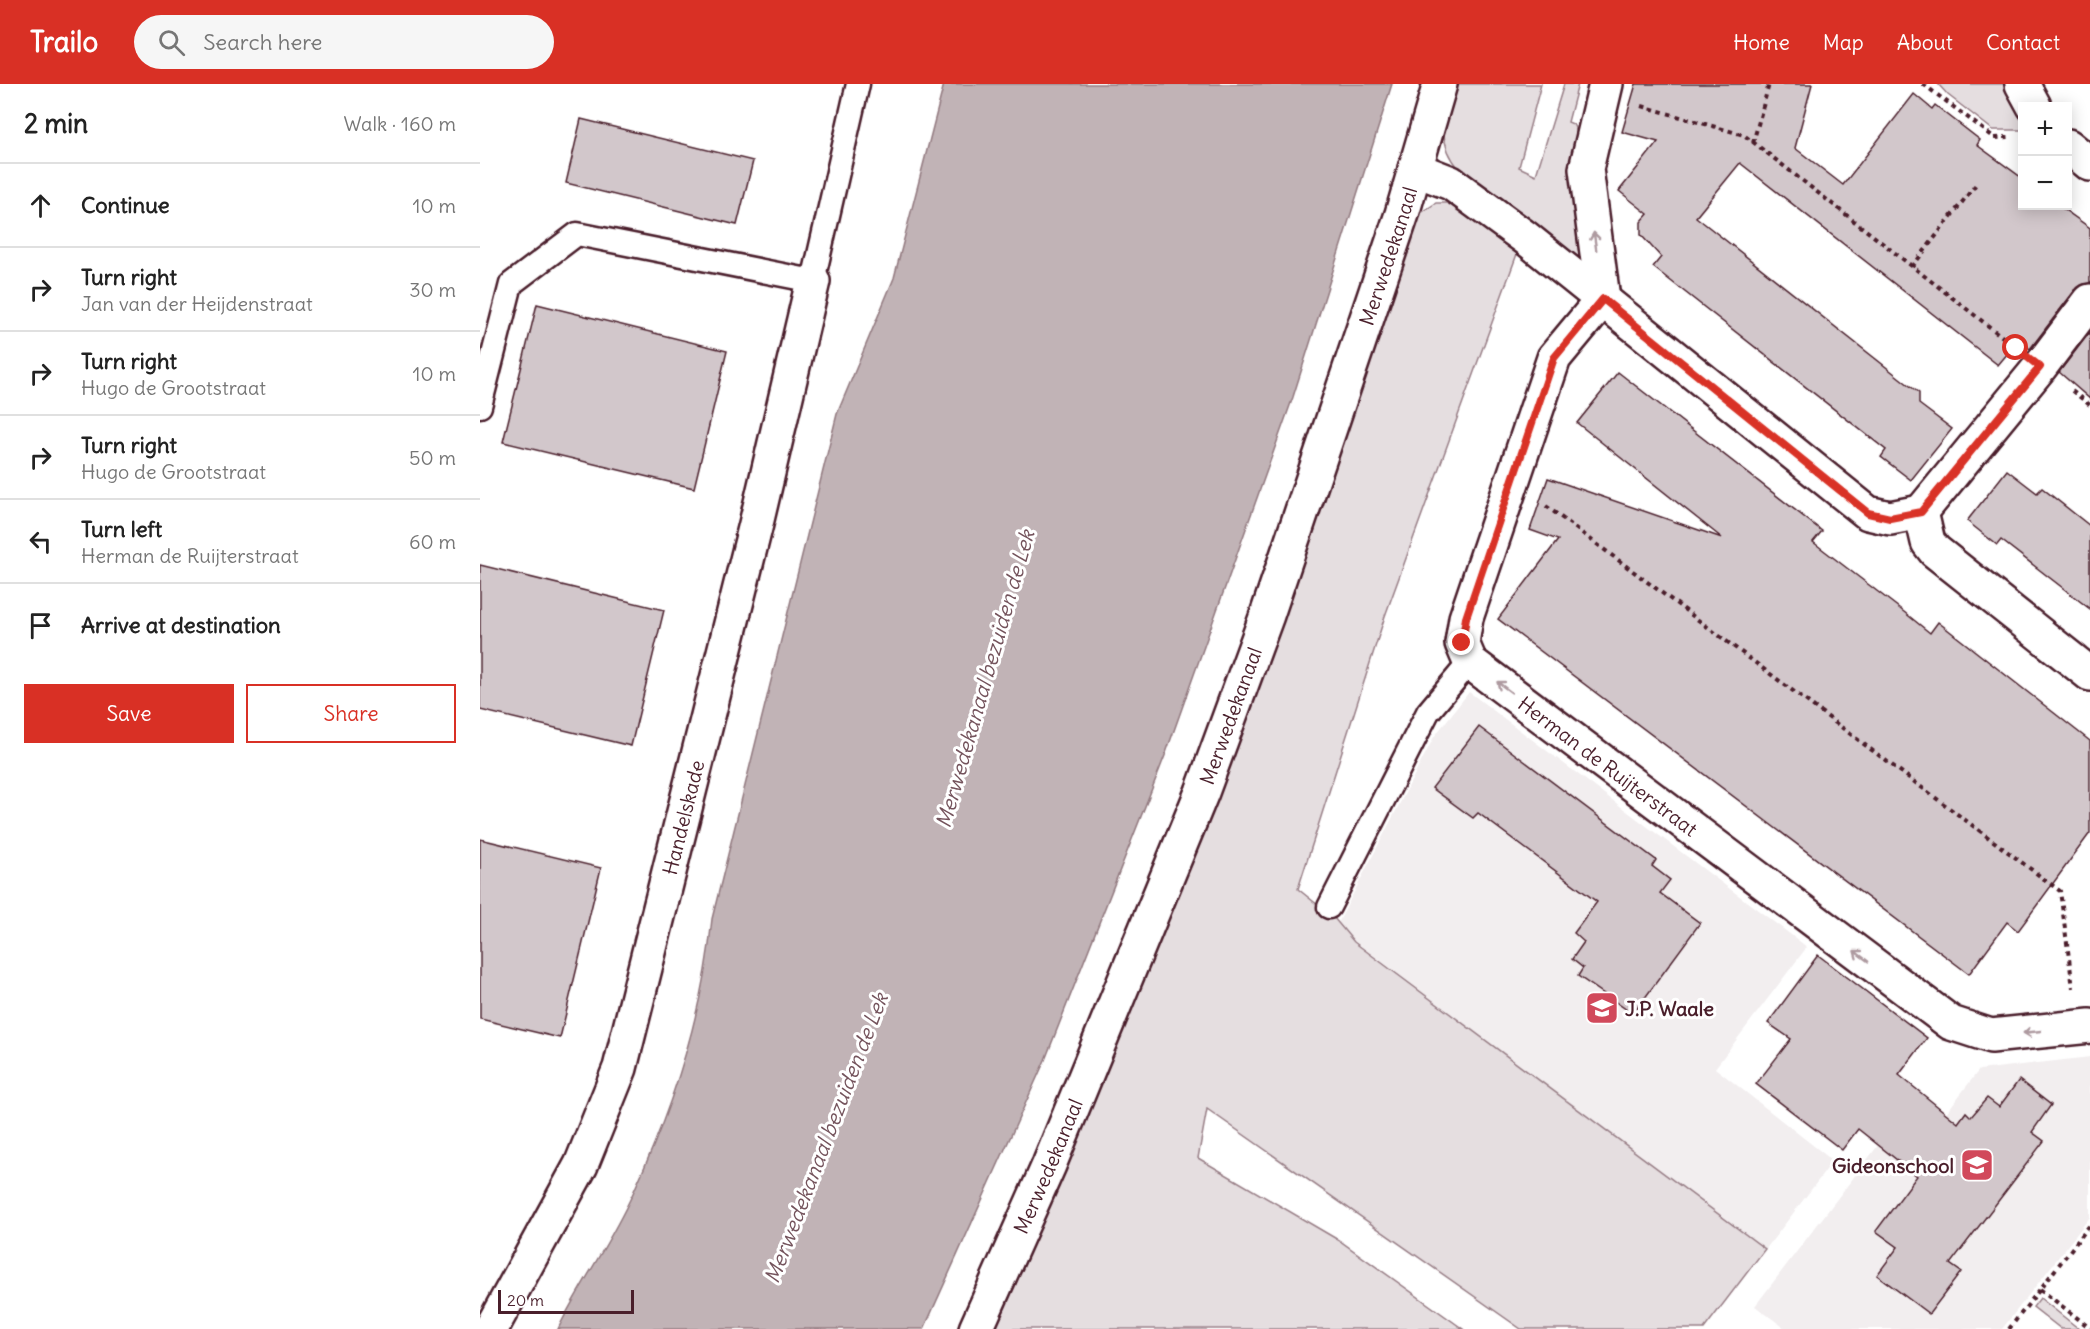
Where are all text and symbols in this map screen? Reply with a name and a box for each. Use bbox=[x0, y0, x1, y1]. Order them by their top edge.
search box bbox=[134, 15, 554, 69]
text: Trailo bbox=[30, 24, 98, 60]
icon: search bbox=[155, 26, 188, 59]
text: Search here bbox=[203, 28, 322, 56]
text: Home bbox=[1733, 29, 1790, 56]
text: Map bbox=[1823, 29, 1864, 56]
text: About bbox=[1897, 29, 1953, 56]
text: Contact bbox=[1986, 29, 2060, 56]
map controls bbox=[2018, 102, 2072, 210]
button: + bbox=[2018, 102, 2072, 156]
text: 2 min bbox=[24, 107, 88, 140]
text: Walk · 160 m bbox=[343, 111, 456, 136]
button: − bbox=[2018, 156, 2072, 210]
street label: Merwedekanaal bbox=[1353, 184, 1422, 328]
icon: ahead bbox=[24, 189, 57, 222]
text: Continue bbox=[81, 191, 170, 219]
text: 10 m bbox=[413, 193, 456, 218]
one-way arrow bbox=[1590, 232, 1601, 251]
text: Turn right bbox=[81, 263, 177, 291]
icon: right bbox=[24, 273, 57, 306]
text: 30 m bbox=[409, 277, 456, 302]
text: Jan van der Heijdenstraat bbox=[81, 291, 313, 316]
route start bbox=[2002, 334, 2028, 360]
text: Turn right bbox=[81, 347, 177, 375]
icon: right bbox=[24, 357, 57, 390]
text: 10 m bbox=[413, 361, 456, 386]
text: Hugo de Grootstraat bbox=[81, 375, 266, 400]
text: Turn right bbox=[81, 431, 177, 459]
icon: right bbox=[24, 441, 57, 474]
text: 50 m bbox=[409, 445, 456, 470]
text: Hugo de Grootstraat bbox=[81, 459, 266, 484]
text: Turn left bbox=[81, 515, 162, 543]
icon: left bbox=[24, 525, 57, 558]
water label: Merwedekanaal bezuiden de Lek bbox=[930, 526, 1041, 831]
text: 60 m bbox=[409, 529, 456, 554]
text: Herman de Ruijterstraat bbox=[81, 543, 299, 568]
icon: arrive bbox=[24, 609, 57, 642]
text: Arrive at destination bbox=[81, 611, 281, 639]
route end bbox=[1448, 629, 1474, 655]
street label: Merwedekanaal bbox=[1193, 644, 1267, 788]
one-way arrow bbox=[1497, 681, 1513, 694]
button: Save bbox=[24, 684, 234, 743]
button: Share bbox=[246, 684, 456, 743]
street label: Herman de Ruijterstraat bbox=[1514, 690, 1703, 841]
street label: Handelskade bbox=[656, 757, 709, 877]
one-way arrow bbox=[1854, 950, 1870, 962]
water label: Merwedekanaal bezuiden de Lek bbox=[758, 988, 894, 1287]
school or university icon: J.P. Waale bbox=[1584, 990, 1620, 1026]
place label: J.P. Waale bbox=[1625, 996, 1714, 1021]
one-way arrow bbox=[2022, 1027, 2042, 1038]
street label: Merwedekanaal bbox=[1008, 1095, 1087, 1237]
school or university icon: Gideonschool bbox=[1959, 1147, 1995, 1183]
place label: Gideonschool bbox=[1832, 1153, 1954, 1178]
scale bar bbox=[498, 1287, 634, 1314]
text: 20 m bbox=[507, 1290, 544, 1310]

